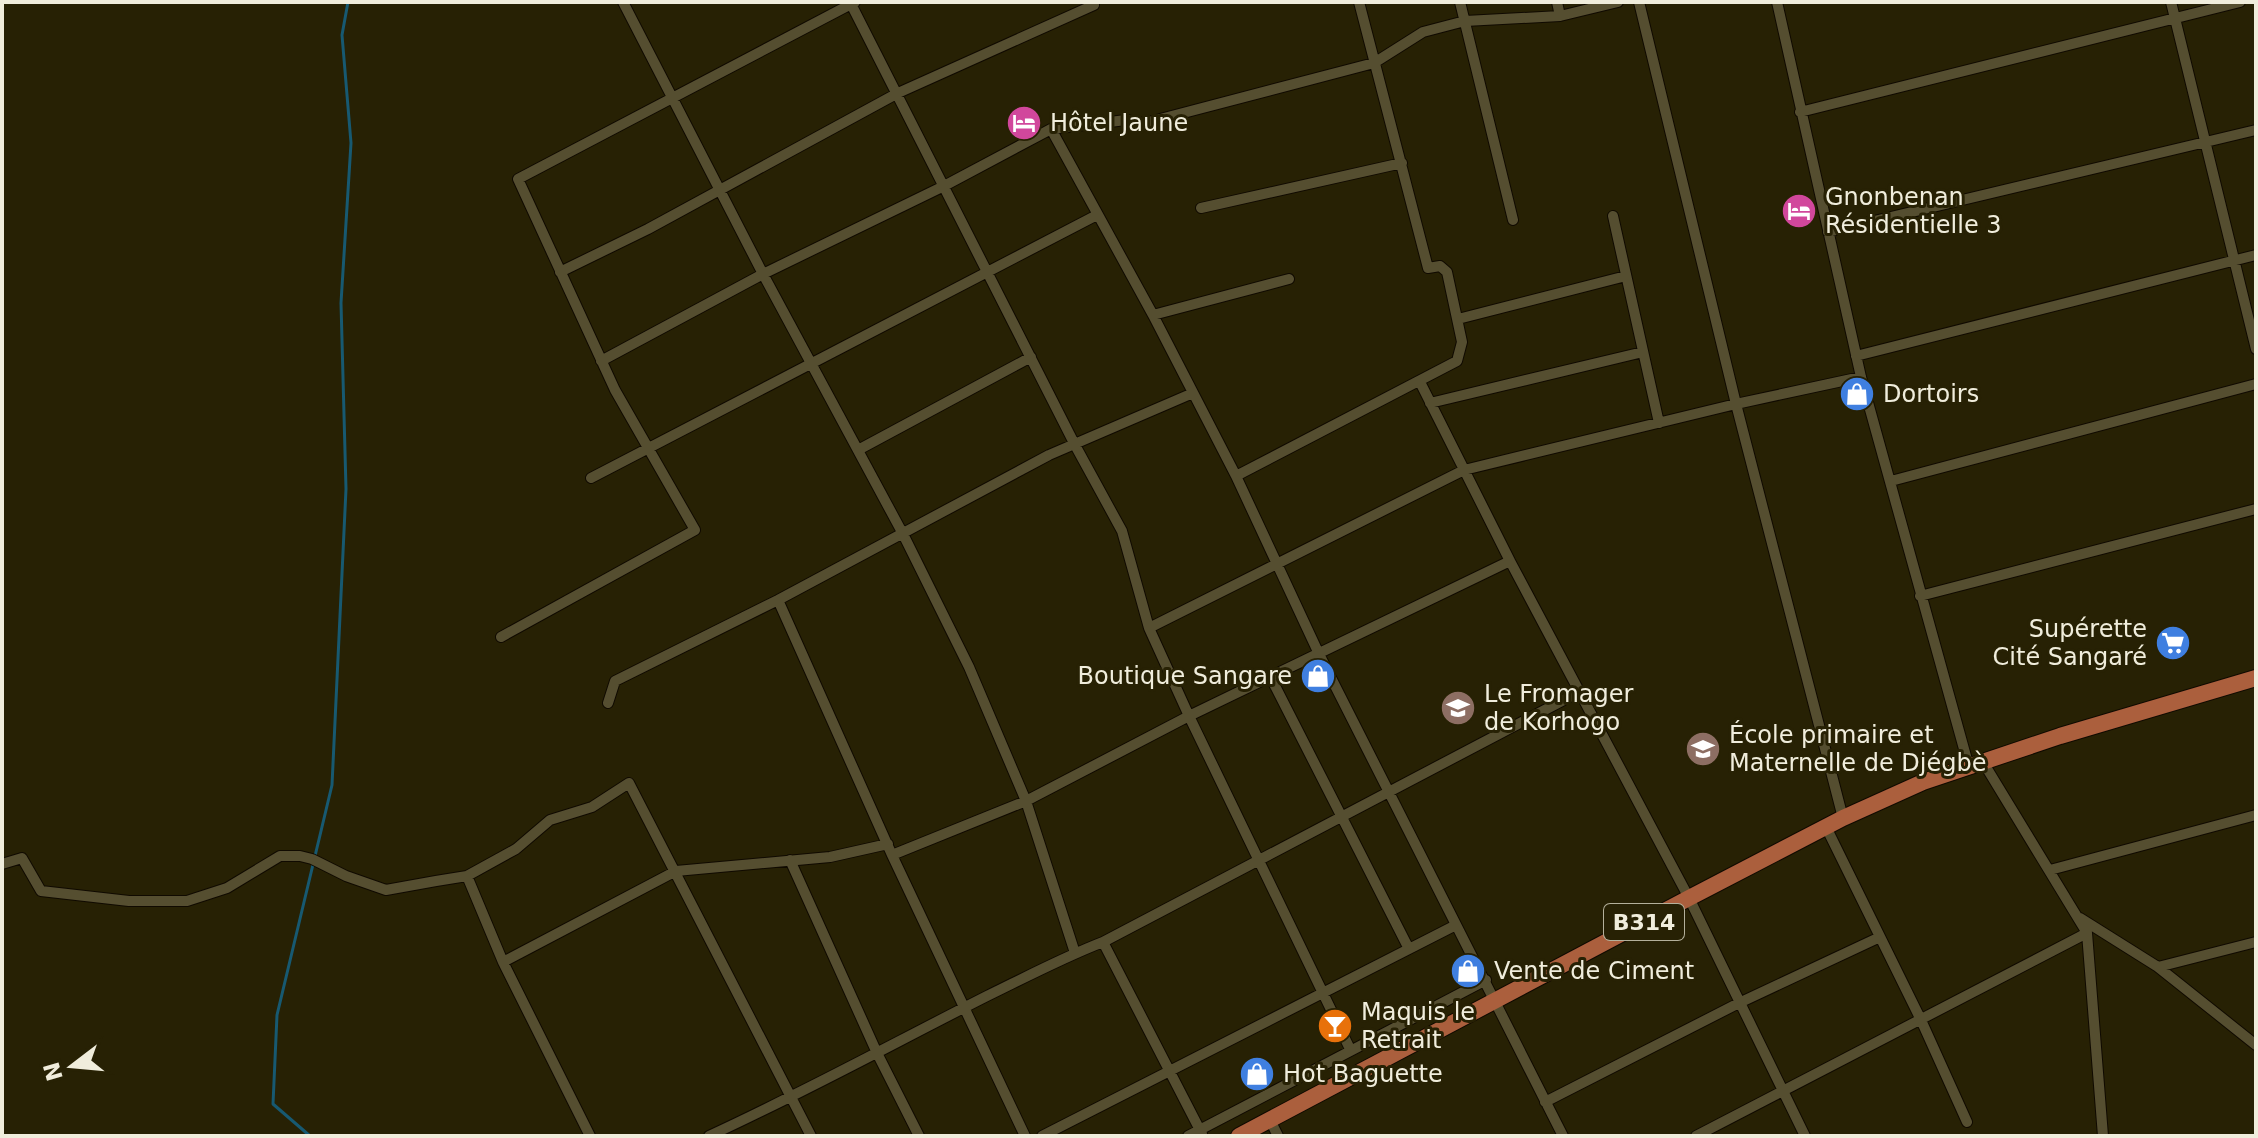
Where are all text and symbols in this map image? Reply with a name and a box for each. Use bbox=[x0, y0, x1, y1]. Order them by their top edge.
hotel icon: Hôtel Jaune bbox=[1005, 104, 1043, 142]
place label: Hôtel Jaune bbox=[1050, 109, 1188, 137]
place label: Gnonbenan Résidentielle 3 bbox=[1825, 183, 2002, 239]
hotel icon: Gnonbenan Résidentielle 3 bbox=[1780, 192, 1818, 230]
shop icon: Dortoirs bbox=[1838, 375, 1876, 413]
place label: Dortoirs bbox=[1883, 380, 1979, 408]
place label: Supérette Cité Sangaré bbox=[1993, 615, 2147, 671]
supermarket icon: Supérette Cité Sangaré bbox=[2154, 624, 2192, 662]
shop icon: Boutique Sangare bbox=[1299, 657, 1337, 695]
place label: Boutique Sangare bbox=[1078, 662, 1292, 690]
place label: Le Fromager de Korhogo bbox=[1484, 680, 1634, 736]
school or university icon: Le Fromager de Korhogo bbox=[1439, 689, 1477, 727]
place label: École primaire et Maternelle de Djégbè bbox=[1729, 720, 1987, 777]
school or university icon: École primaire et Maternelle de Djégbè bbox=[1684, 730, 1722, 768]
road number: B314 bbox=[1604, 904, 1684, 940]
shop icon: Vente de Ciment bbox=[1449, 952, 1487, 990]
place label: Vente de Ciment bbox=[1494, 957, 1694, 985]
place label: Maquis le Retrait bbox=[1361, 998, 1475, 1054]
bar icon: Maquis le Retrait bbox=[1316, 1007, 1354, 1045]
north arrow bbox=[32, 1026, 112, 1106]
shop icon: Hot Baguette bbox=[1238, 1055, 1276, 1093]
text: N bbox=[39, 1059, 68, 1084]
place label: Hot Baguette bbox=[1283, 1060, 1443, 1088]

